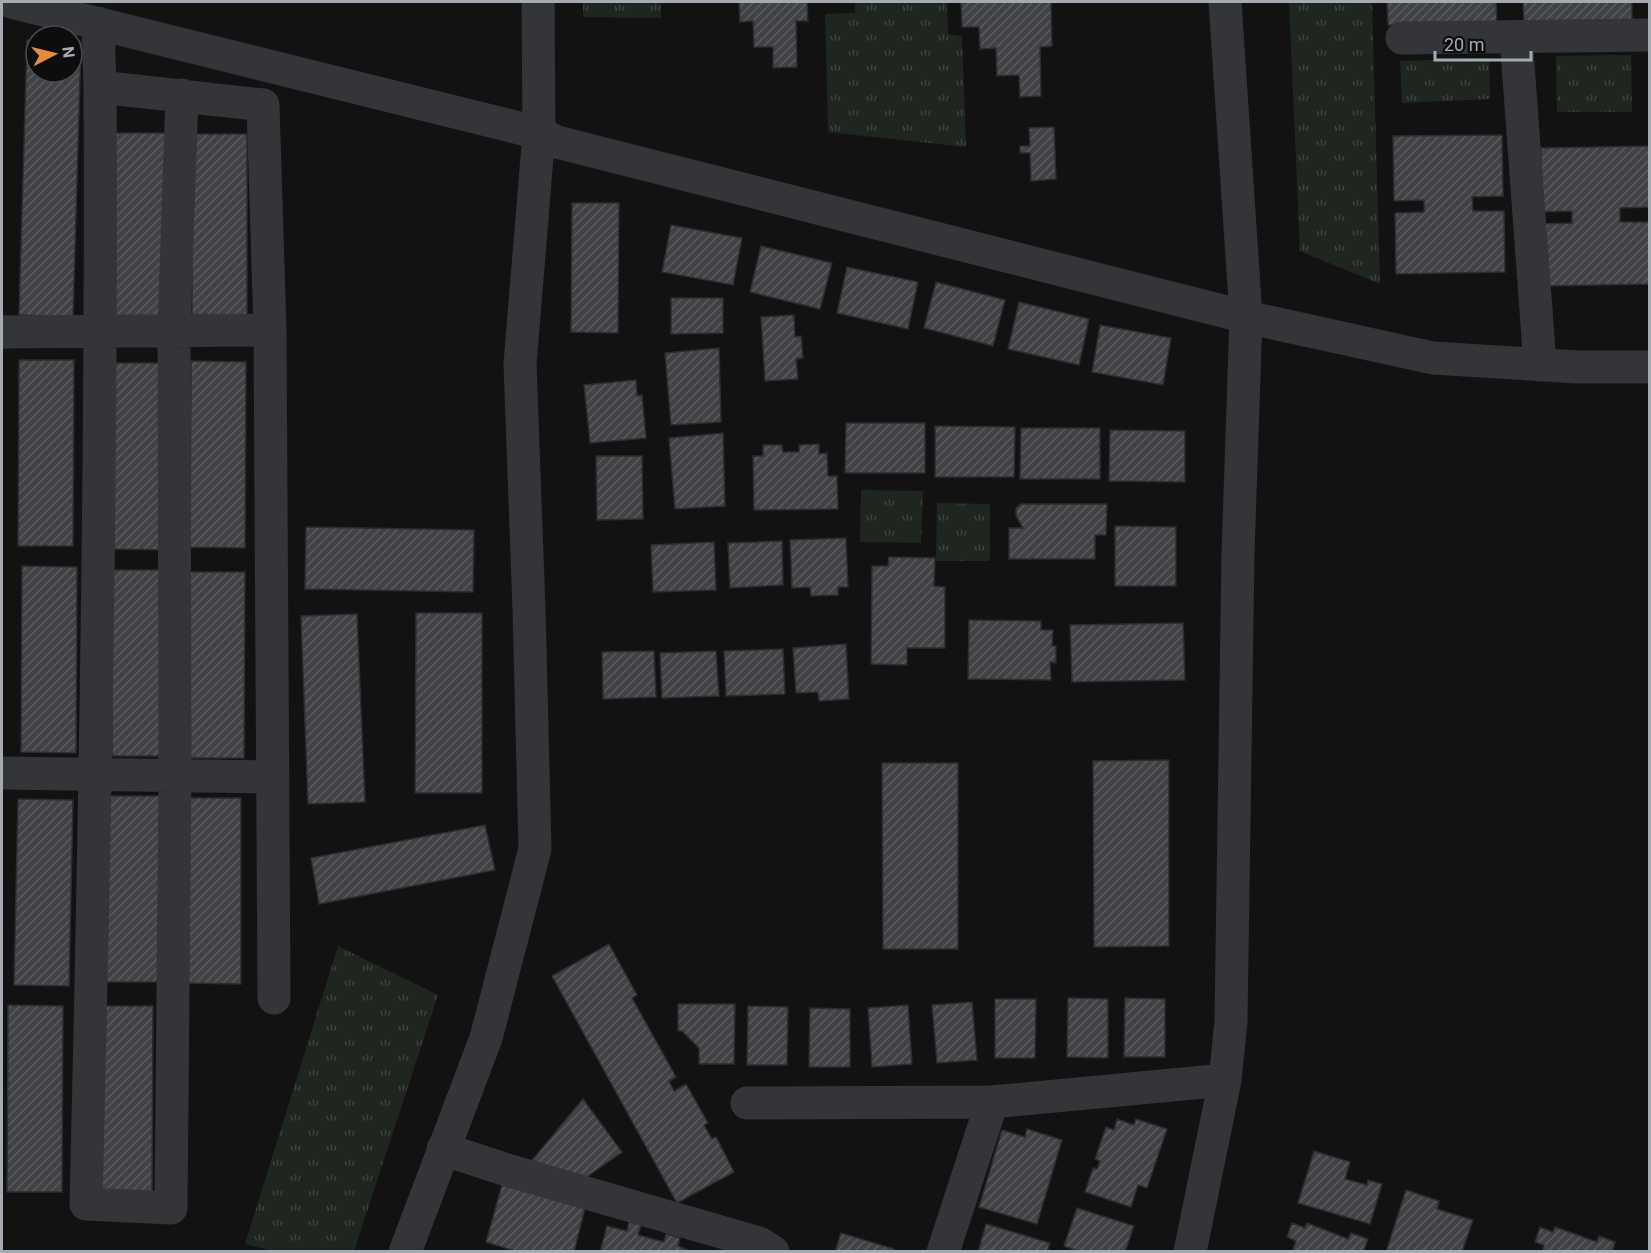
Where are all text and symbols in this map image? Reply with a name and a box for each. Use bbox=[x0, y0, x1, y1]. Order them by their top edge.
north arrow bbox=[24, 24, 84, 84]
scale bar bbox=[1435, 24, 1531, 62]
text: 20 m bbox=[1444, 34, 1484, 55]
text: N bbox=[58, 45, 79, 59]

